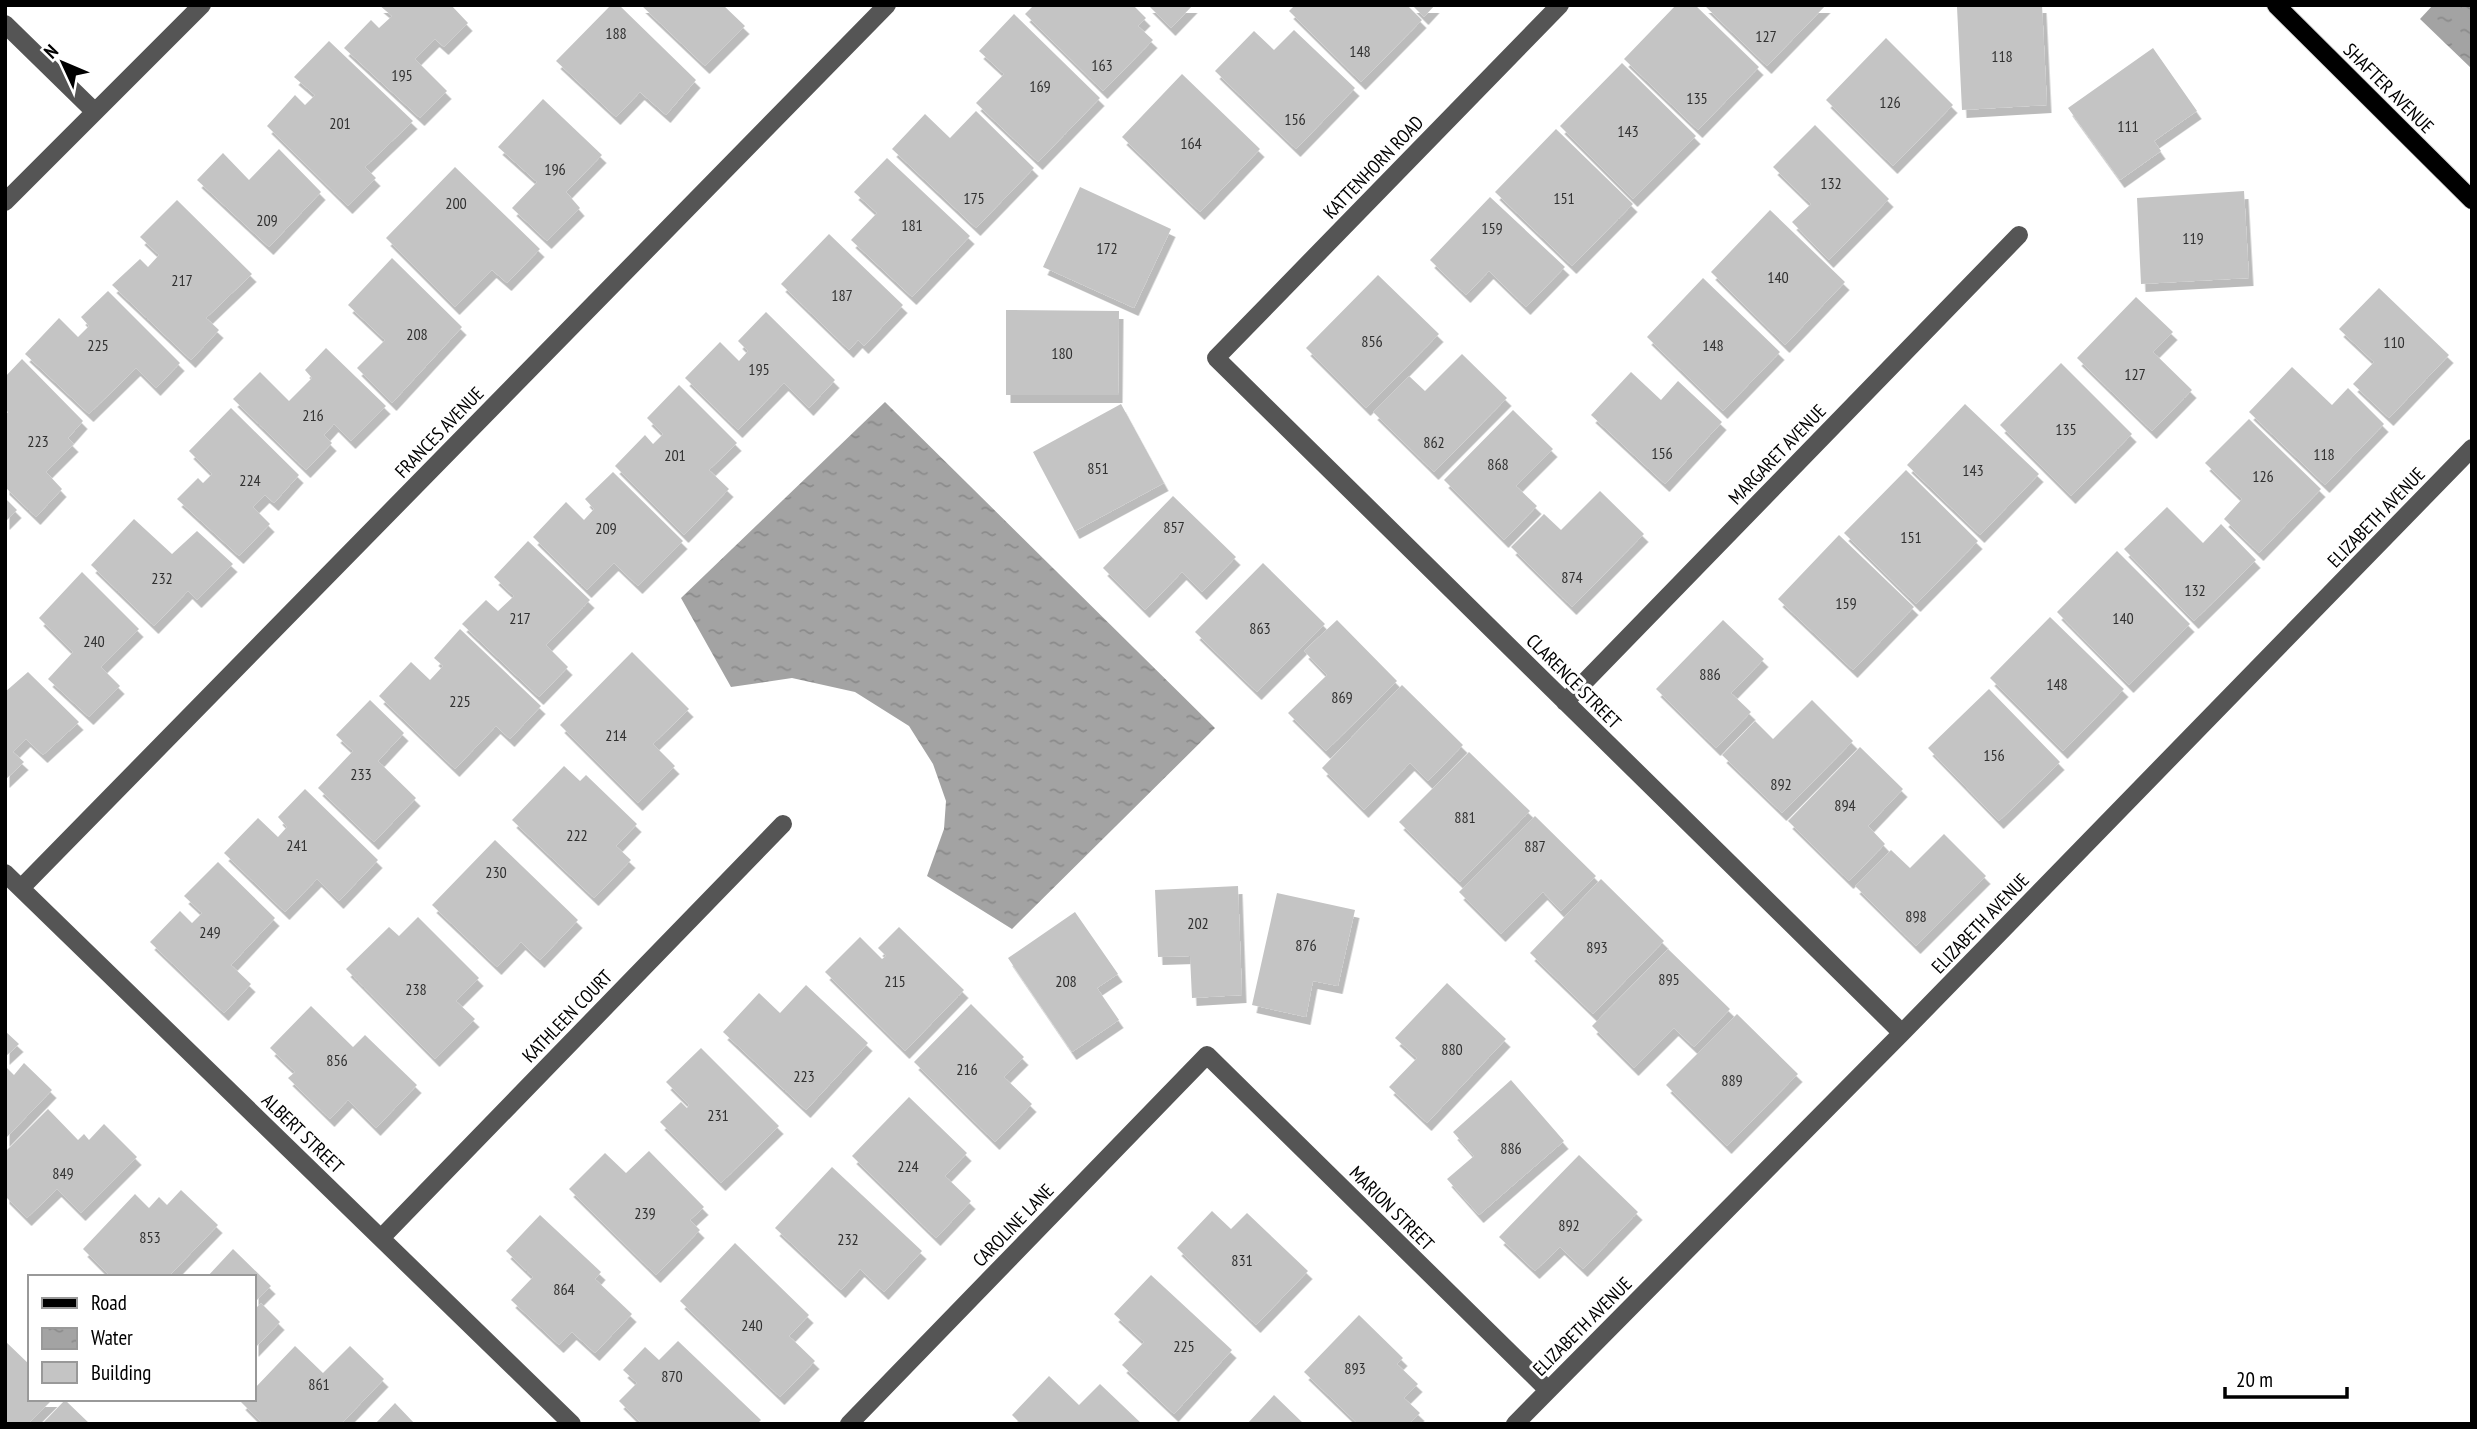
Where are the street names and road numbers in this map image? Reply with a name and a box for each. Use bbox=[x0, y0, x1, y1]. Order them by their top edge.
street label: SHAFTER AVENUE bbox=[2339, 38, 2439, 138]
street label: KATTENHORN ROAD bbox=[1318, 110, 1428, 224]
street label: FRANCES AVENUE bbox=[389, 381, 489, 483]
street label: MARGARET AVENUE bbox=[1723, 399, 1831, 509]
street label: ELIZABETH AVENUE bbox=[2322, 462, 2430, 572]
street label: CLARENCE STREET bbox=[1521, 628, 1627, 734]
street label: ELIZABETH AVENUE bbox=[1926, 868, 2034, 978]
street label: KATHLEEN COURT bbox=[517, 964, 617, 1067]
street label: ALBERT STREET bbox=[257, 1088, 349, 1178]
street label: MARION STREET bbox=[1345, 1161, 1440, 1256]
street label: CAROLINE LANE bbox=[967, 1178, 1059, 1272]
street label: ELIZABETH AVENUE bbox=[1527, 1271, 1637, 1381]

